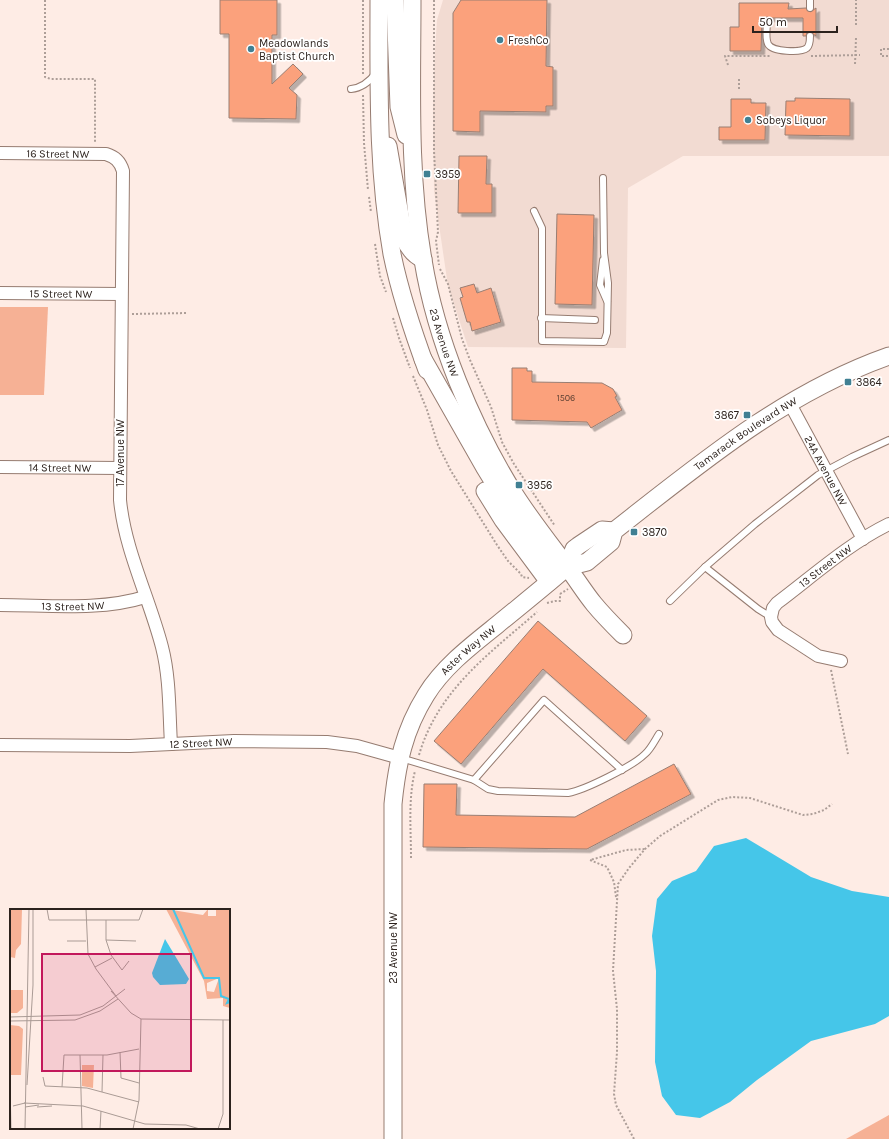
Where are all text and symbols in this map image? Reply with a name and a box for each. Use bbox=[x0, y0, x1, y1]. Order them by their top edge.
scale bar bbox=[753, 8, 837, 34]
text: 50 m bbox=[759, 15, 787, 29]
place label: FreshCo bbox=[508, 34, 549, 47]
marker: FreshCo bbox=[495, 35, 505, 45]
place label: Meadowlands Baptist Church bbox=[259, 37, 335, 63]
marker: Meadowlands Baptist Church bbox=[246, 44, 256, 54]
place label: Sobeys Liquor bbox=[756, 114, 826, 127]
marker: Sobeys Liquor bbox=[743, 115, 753, 125]
street label: 16 Street NW bbox=[27, 147, 90, 161]
place label: 3959 bbox=[435, 168, 460, 181]
marker: 3959 bbox=[422, 169, 432, 179]
street label: 15 Street NW bbox=[30, 287, 93, 301]
street label: 23 Avenue NW bbox=[427, 307, 461, 379]
place label: 3864 bbox=[856, 376, 882, 389]
marker: 3864 bbox=[843, 377, 853, 387]
house number: 1506 bbox=[557, 393, 575, 403]
street label: Tamarack Boulevard NW bbox=[691, 394, 800, 473]
place label: 3867 bbox=[714, 409, 739, 422]
marker: 3867 bbox=[742, 410, 752, 420]
street label: 17 Avenue NW bbox=[114, 419, 127, 487]
street label: 24A Avenue NW bbox=[801, 434, 850, 508]
street label: 14 Street NW bbox=[29, 461, 92, 475]
place label: 3956 bbox=[527, 479, 552, 492]
marker: 3956 bbox=[514, 480, 524, 490]
place label: 3870 bbox=[642, 526, 667, 539]
marker: 3870 bbox=[629, 527, 639, 537]
street label: 13 Street NW bbox=[797, 542, 855, 590]
street label: 13 Street NW bbox=[41, 599, 105, 613]
street label: Aster Way NW bbox=[438, 622, 499, 678]
street label: 12 Street NW bbox=[169, 735, 233, 751]
inset map bbox=[10, 909, 230, 1129]
street label: 23 Avenue NW bbox=[387, 912, 400, 984]

